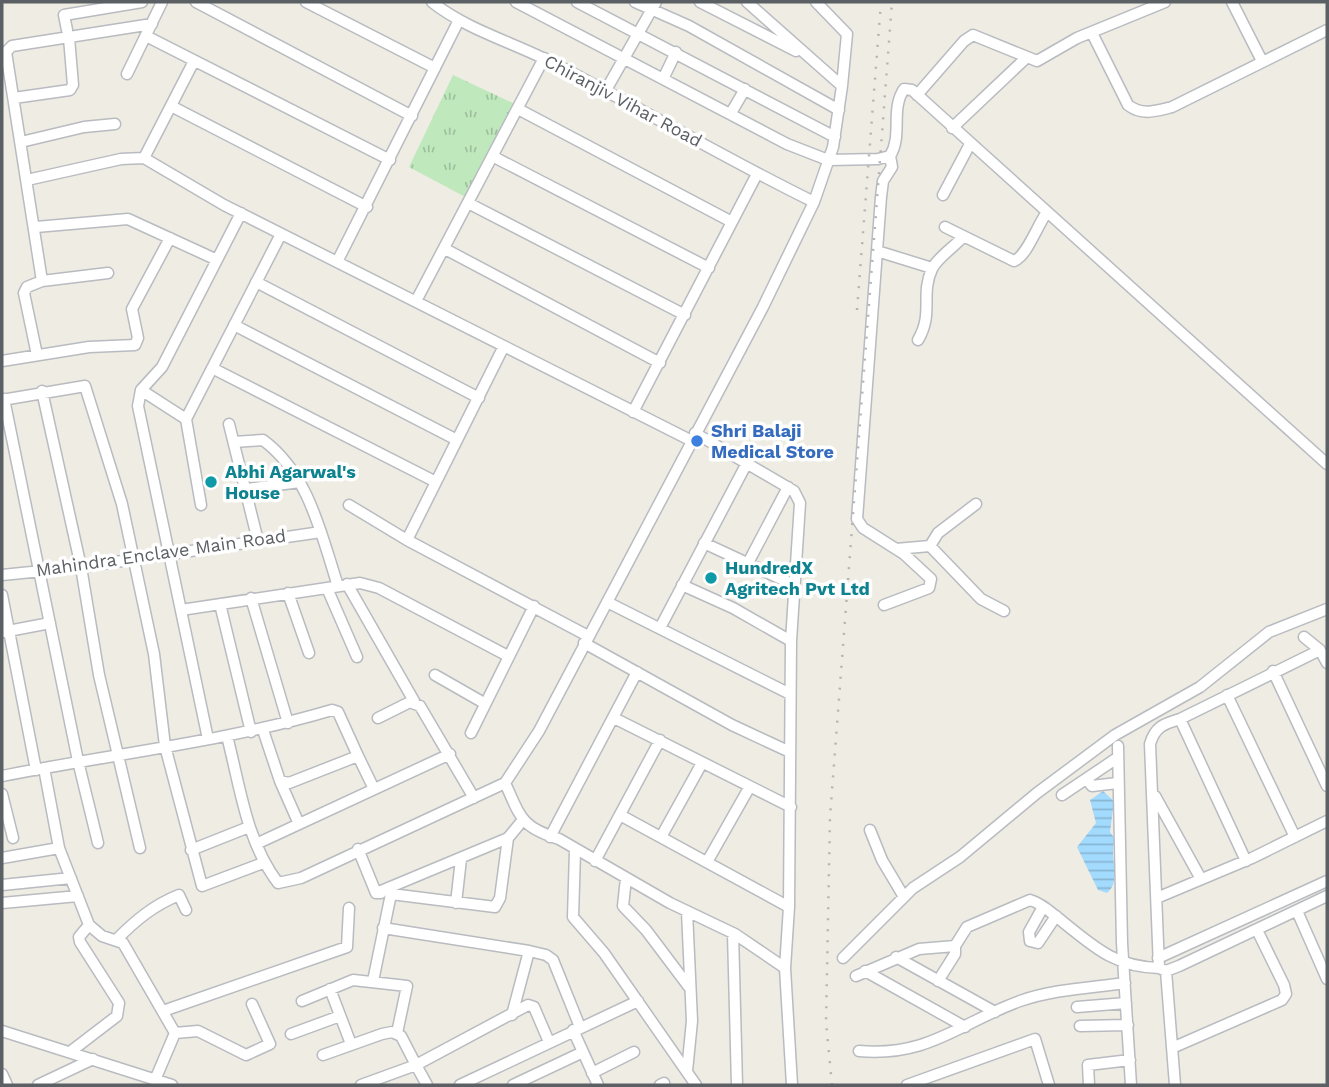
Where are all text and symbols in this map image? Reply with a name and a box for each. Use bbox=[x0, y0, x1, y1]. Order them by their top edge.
street label: Chiranjiv Vihar Road bbox=[541, 50, 706, 151]
place label: Shri Balaji Medical Store bbox=[711, 420, 834, 462]
marker: Shri Balaji Medical Store bbox=[689, 433, 705, 449]
place label: Abhi Agarwal's House bbox=[225, 461, 356, 503]
marker: Abhi Agarwal's House bbox=[203, 474, 219, 490]
street label: Mahindra Enclave Main Road bbox=[35, 525, 287, 580]
place label: HundredX Agritech Pvt Ltd bbox=[725, 557, 870, 599]
marker: HundredX Agritech Pvt Ltd bbox=[703, 570, 719, 586]

